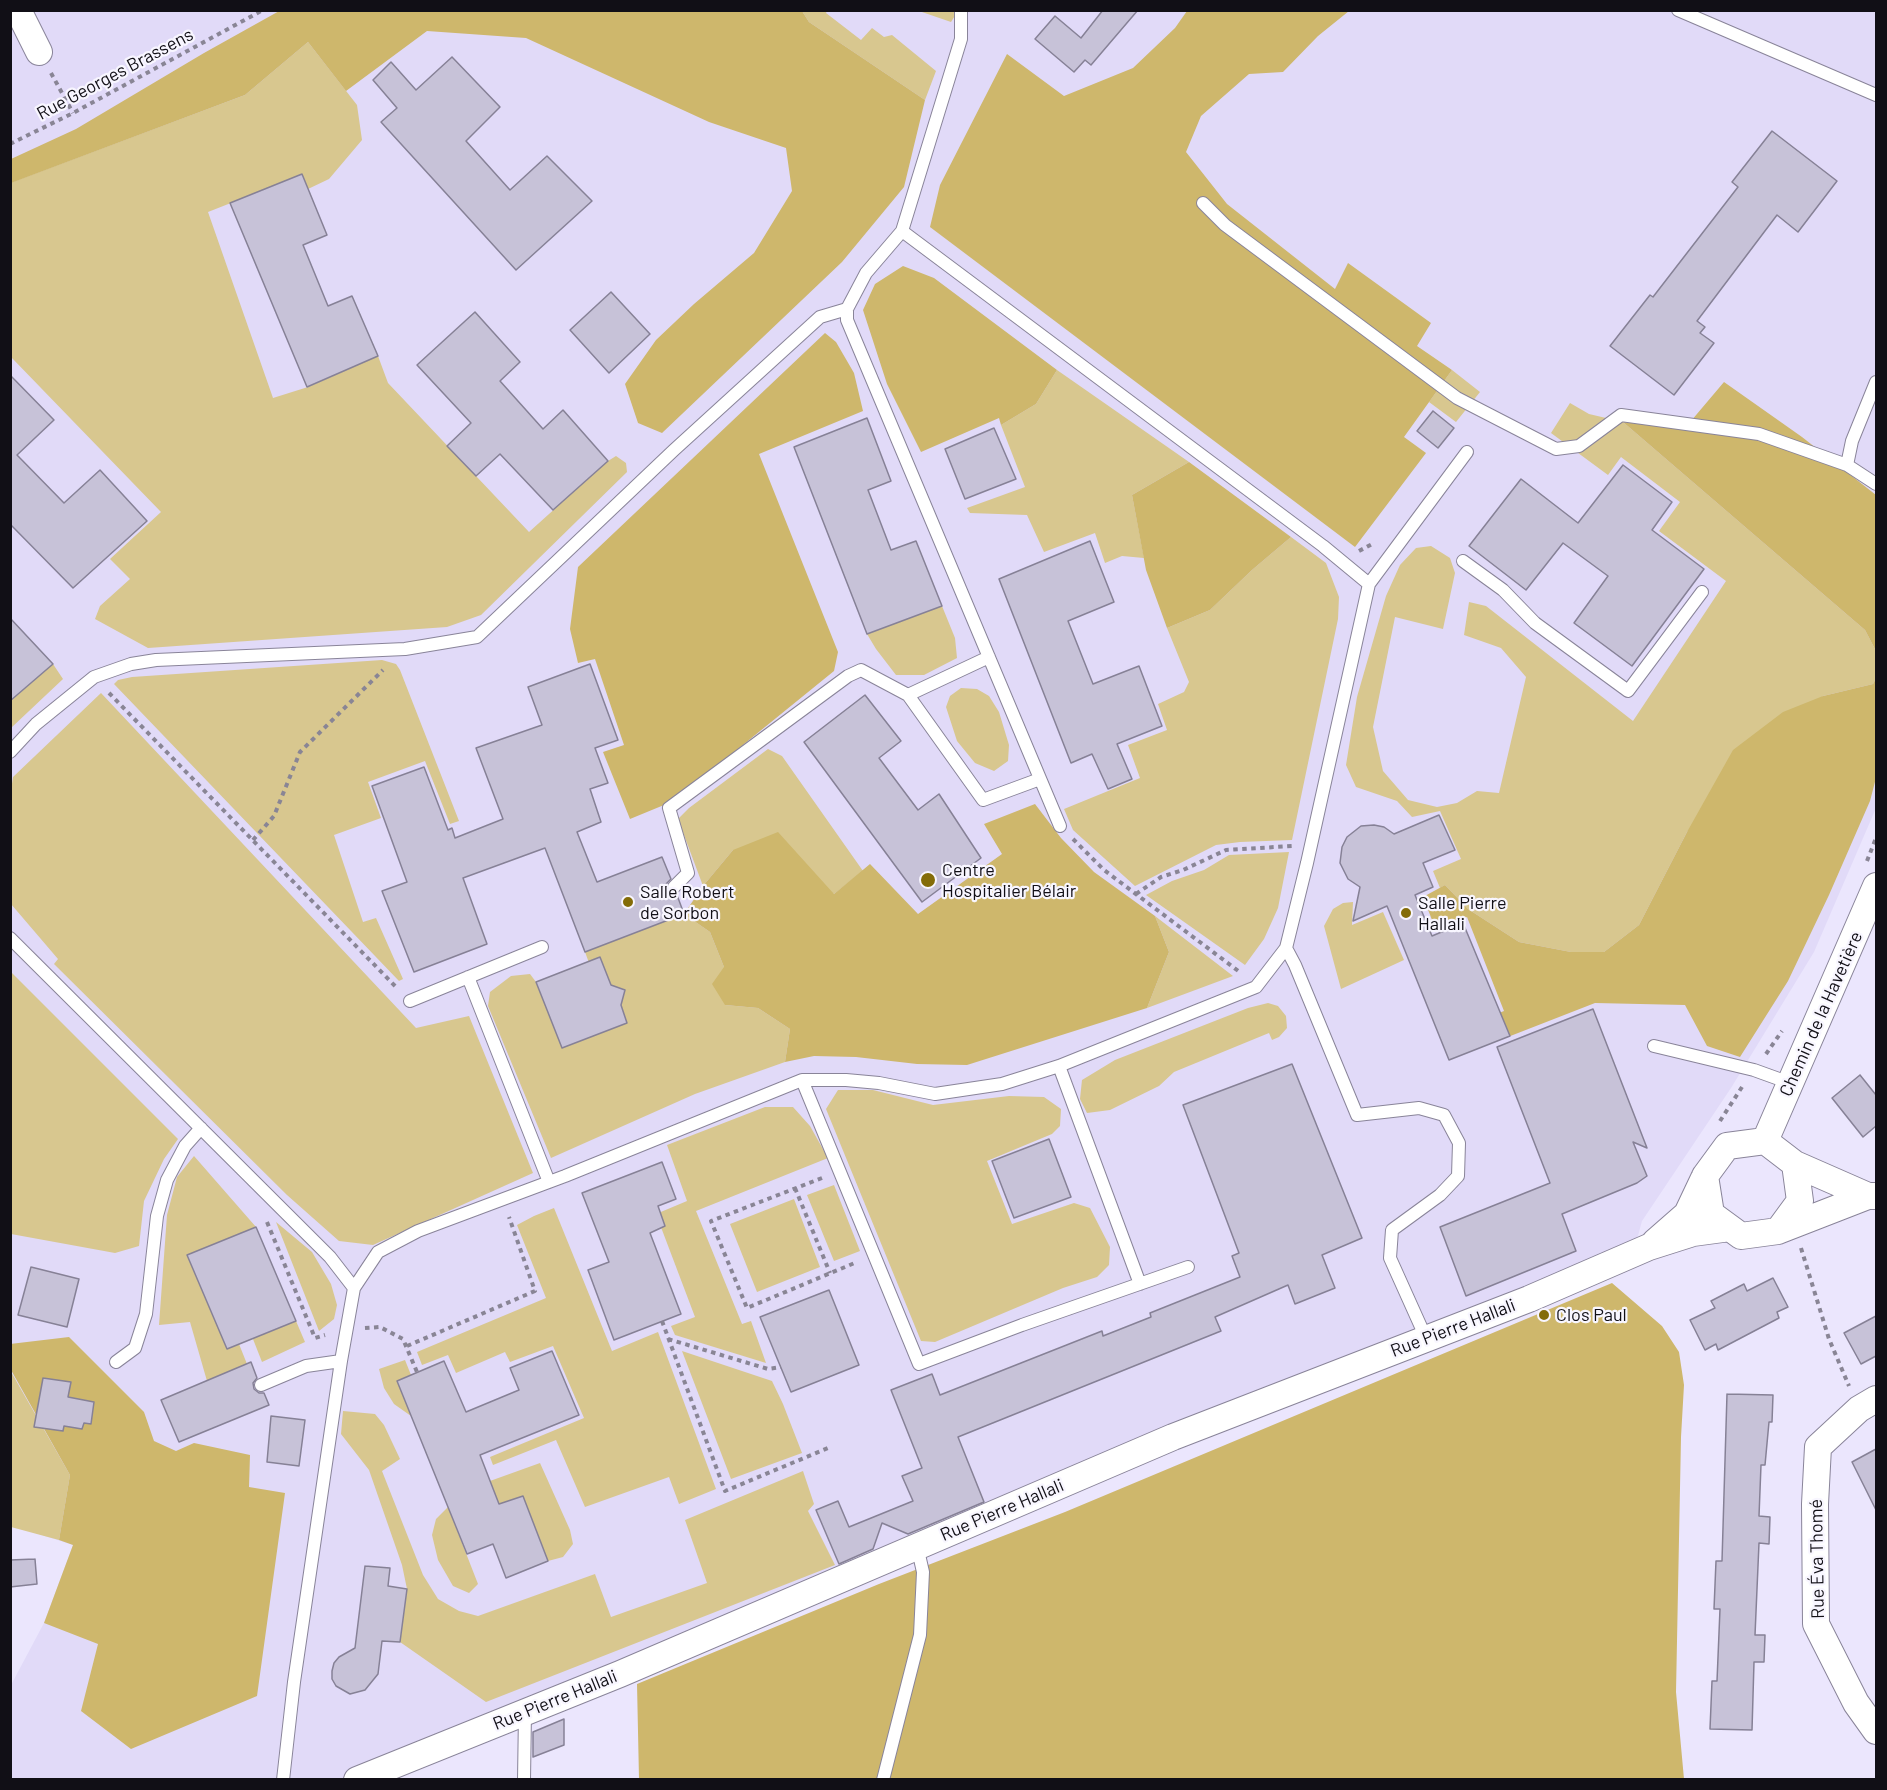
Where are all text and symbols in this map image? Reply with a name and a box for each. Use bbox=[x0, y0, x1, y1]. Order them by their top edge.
street label: Rue Georges Brassens bbox=[33, 24, 197, 124]
place label: Centre Hospitalier Bélair bbox=[942, 859, 1076, 902]
marker: Centre Hospitalier Bélair bbox=[919, 871, 937, 889]
place label: Salle Robert de Sorbon bbox=[640, 881, 735, 924]
place label: Salle Pierre Hallali bbox=[1418, 892, 1507, 934]
marker: Salle Robert de Sorbon bbox=[621, 895, 635, 909]
marker: Salle Pierre Hallali bbox=[1399, 906, 1413, 920]
street label: Chemin de la Havetière bbox=[1775, 928, 1867, 1100]
street label: Rue Pierre Hallali bbox=[1387, 1294, 1519, 1362]
place label: Clos Paul bbox=[1556, 1304, 1627, 1326]
marker: Clos Paul bbox=[1537, 1308, 1551, 1322]
street label: Rue Pierre Hallali bbox=[937, 1474, 1067, 1546]
street label: Rue Éva Thomé bbox=[1805, 1499, 1829, 1619]
street label: Rue Pierre Hallali bbox=[490, 1665, 620, 1735]

